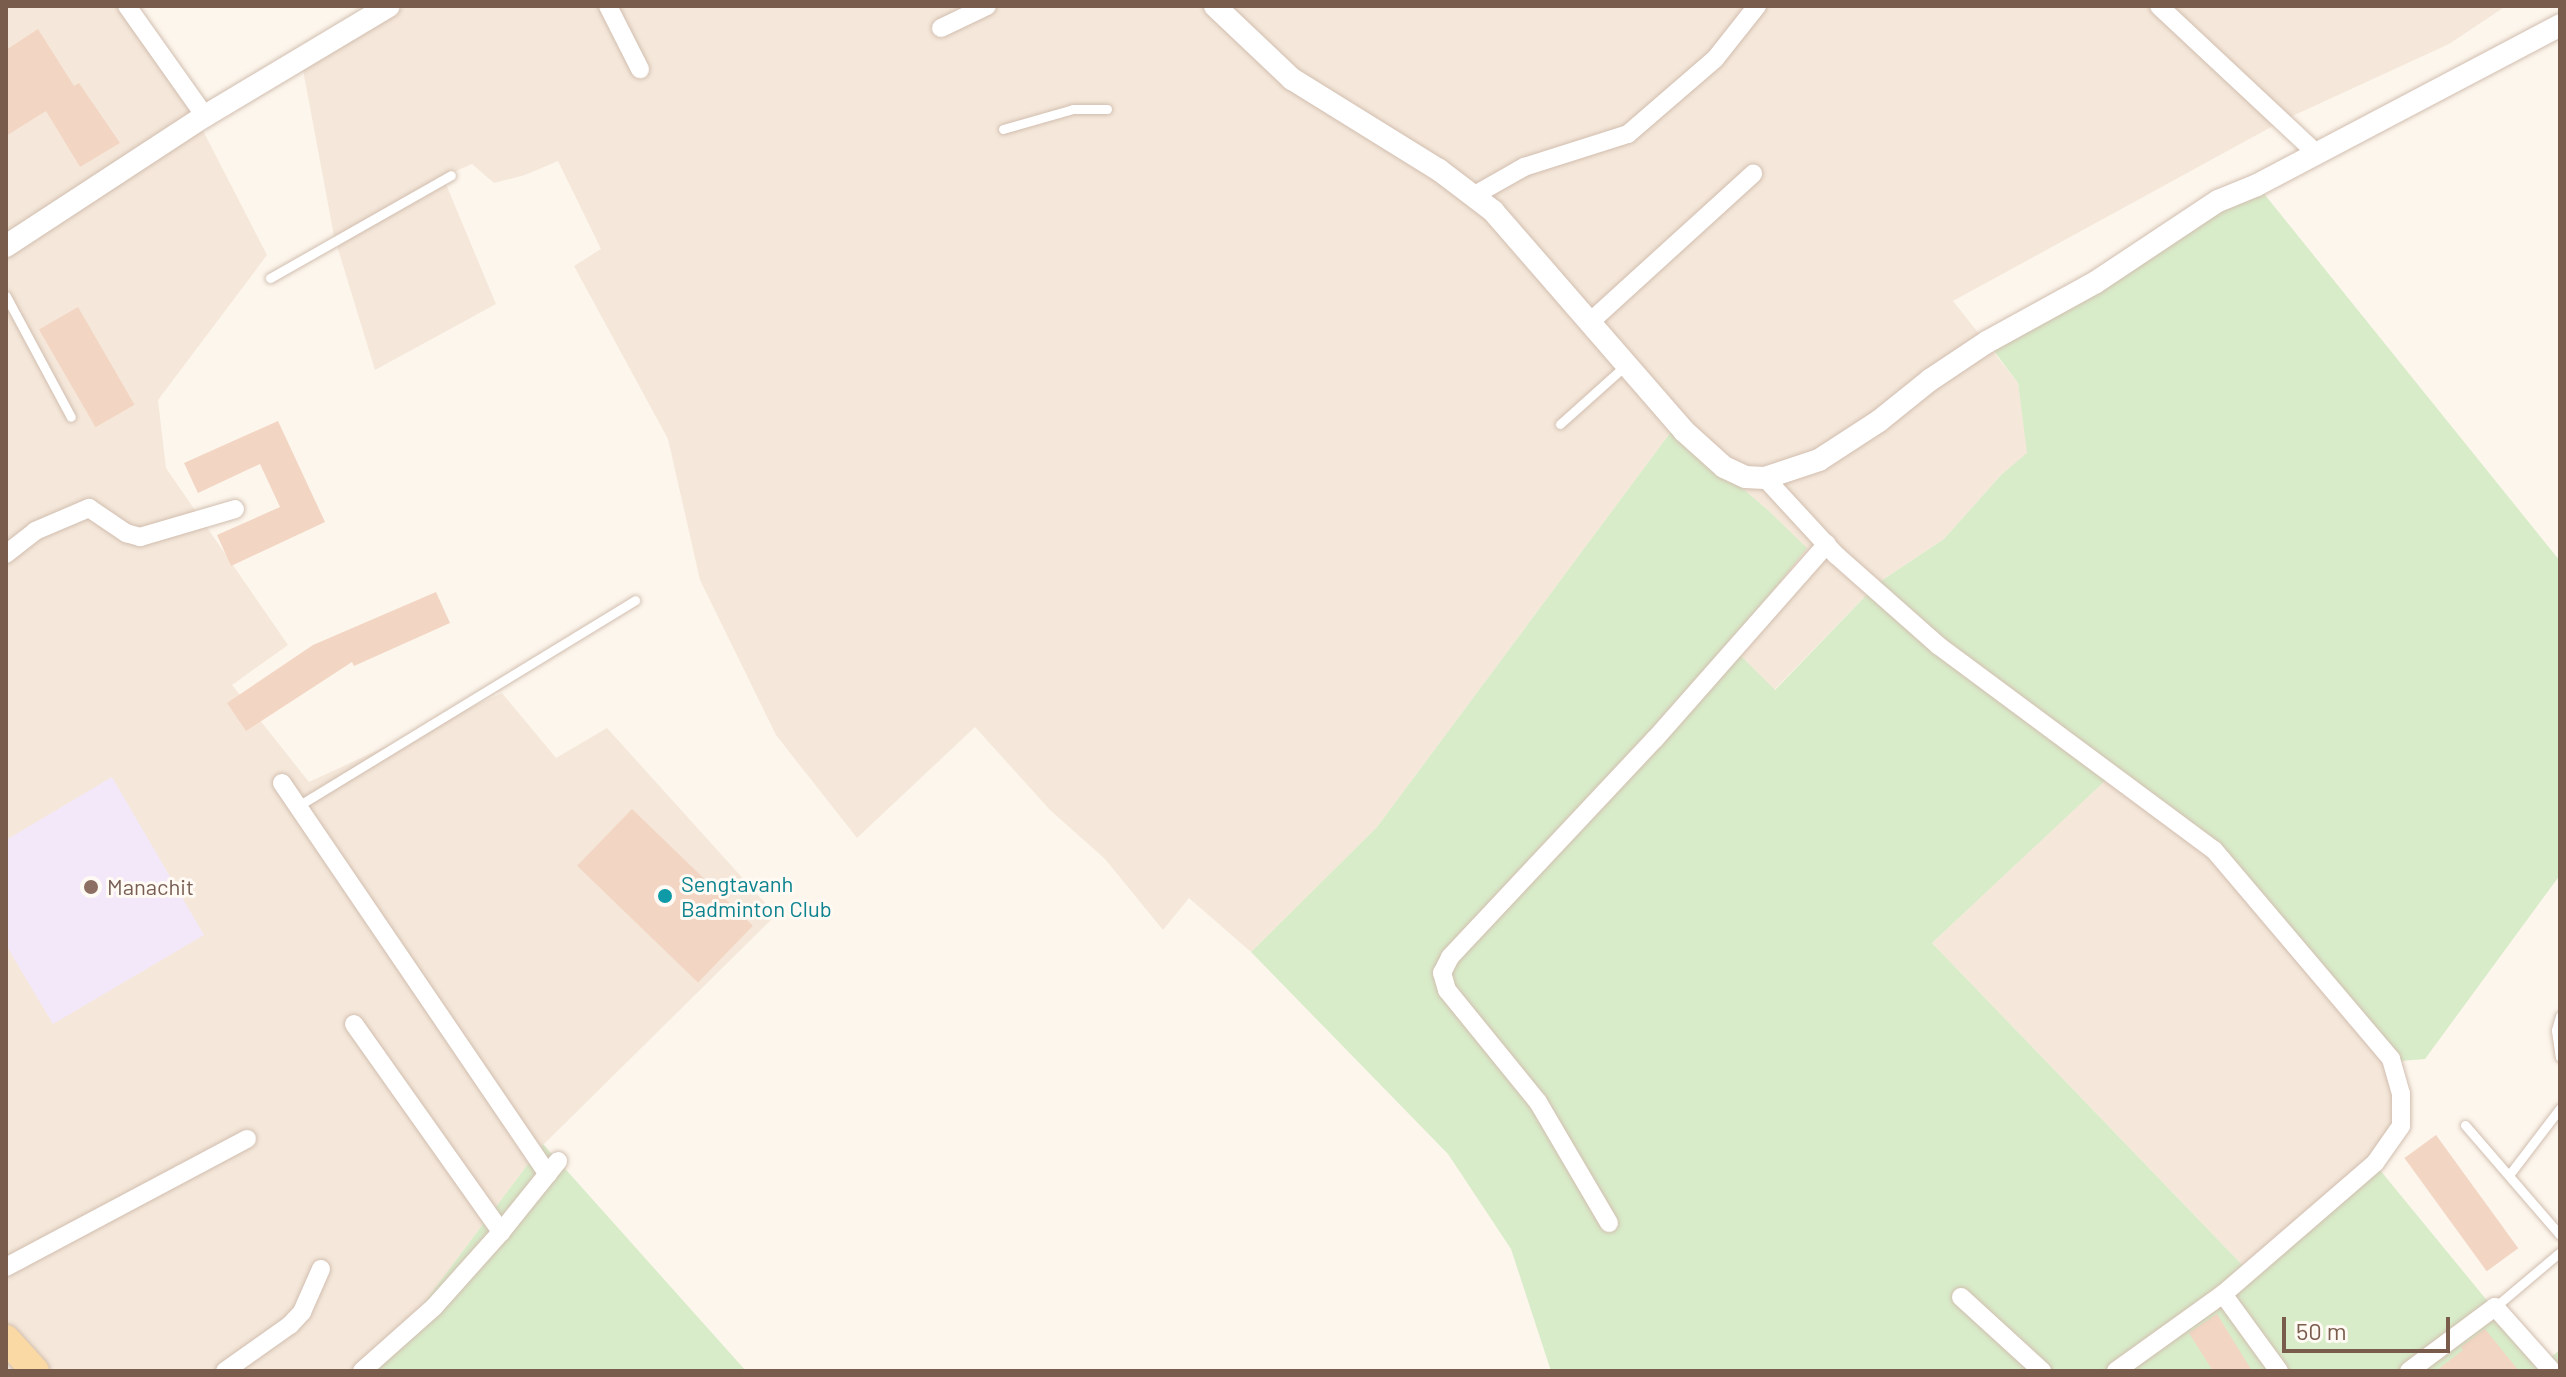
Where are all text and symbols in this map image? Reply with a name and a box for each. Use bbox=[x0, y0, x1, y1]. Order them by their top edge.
place label: Sengtavanh Badminton Club bbox=[681, 870, 832, 922]
place label: Manachit bbox=[107, 874, 194, 900]
marker: Manachit bbox=[82, 878, 100, 896]
marker: Sengtavanh Badminton Club bbox=[656, 887, 674, 905]
scale bar bbox=[2286, 1301, 2454, 1351]
text: 50 m bbox=[2296, 1316, 2347, 1345]

